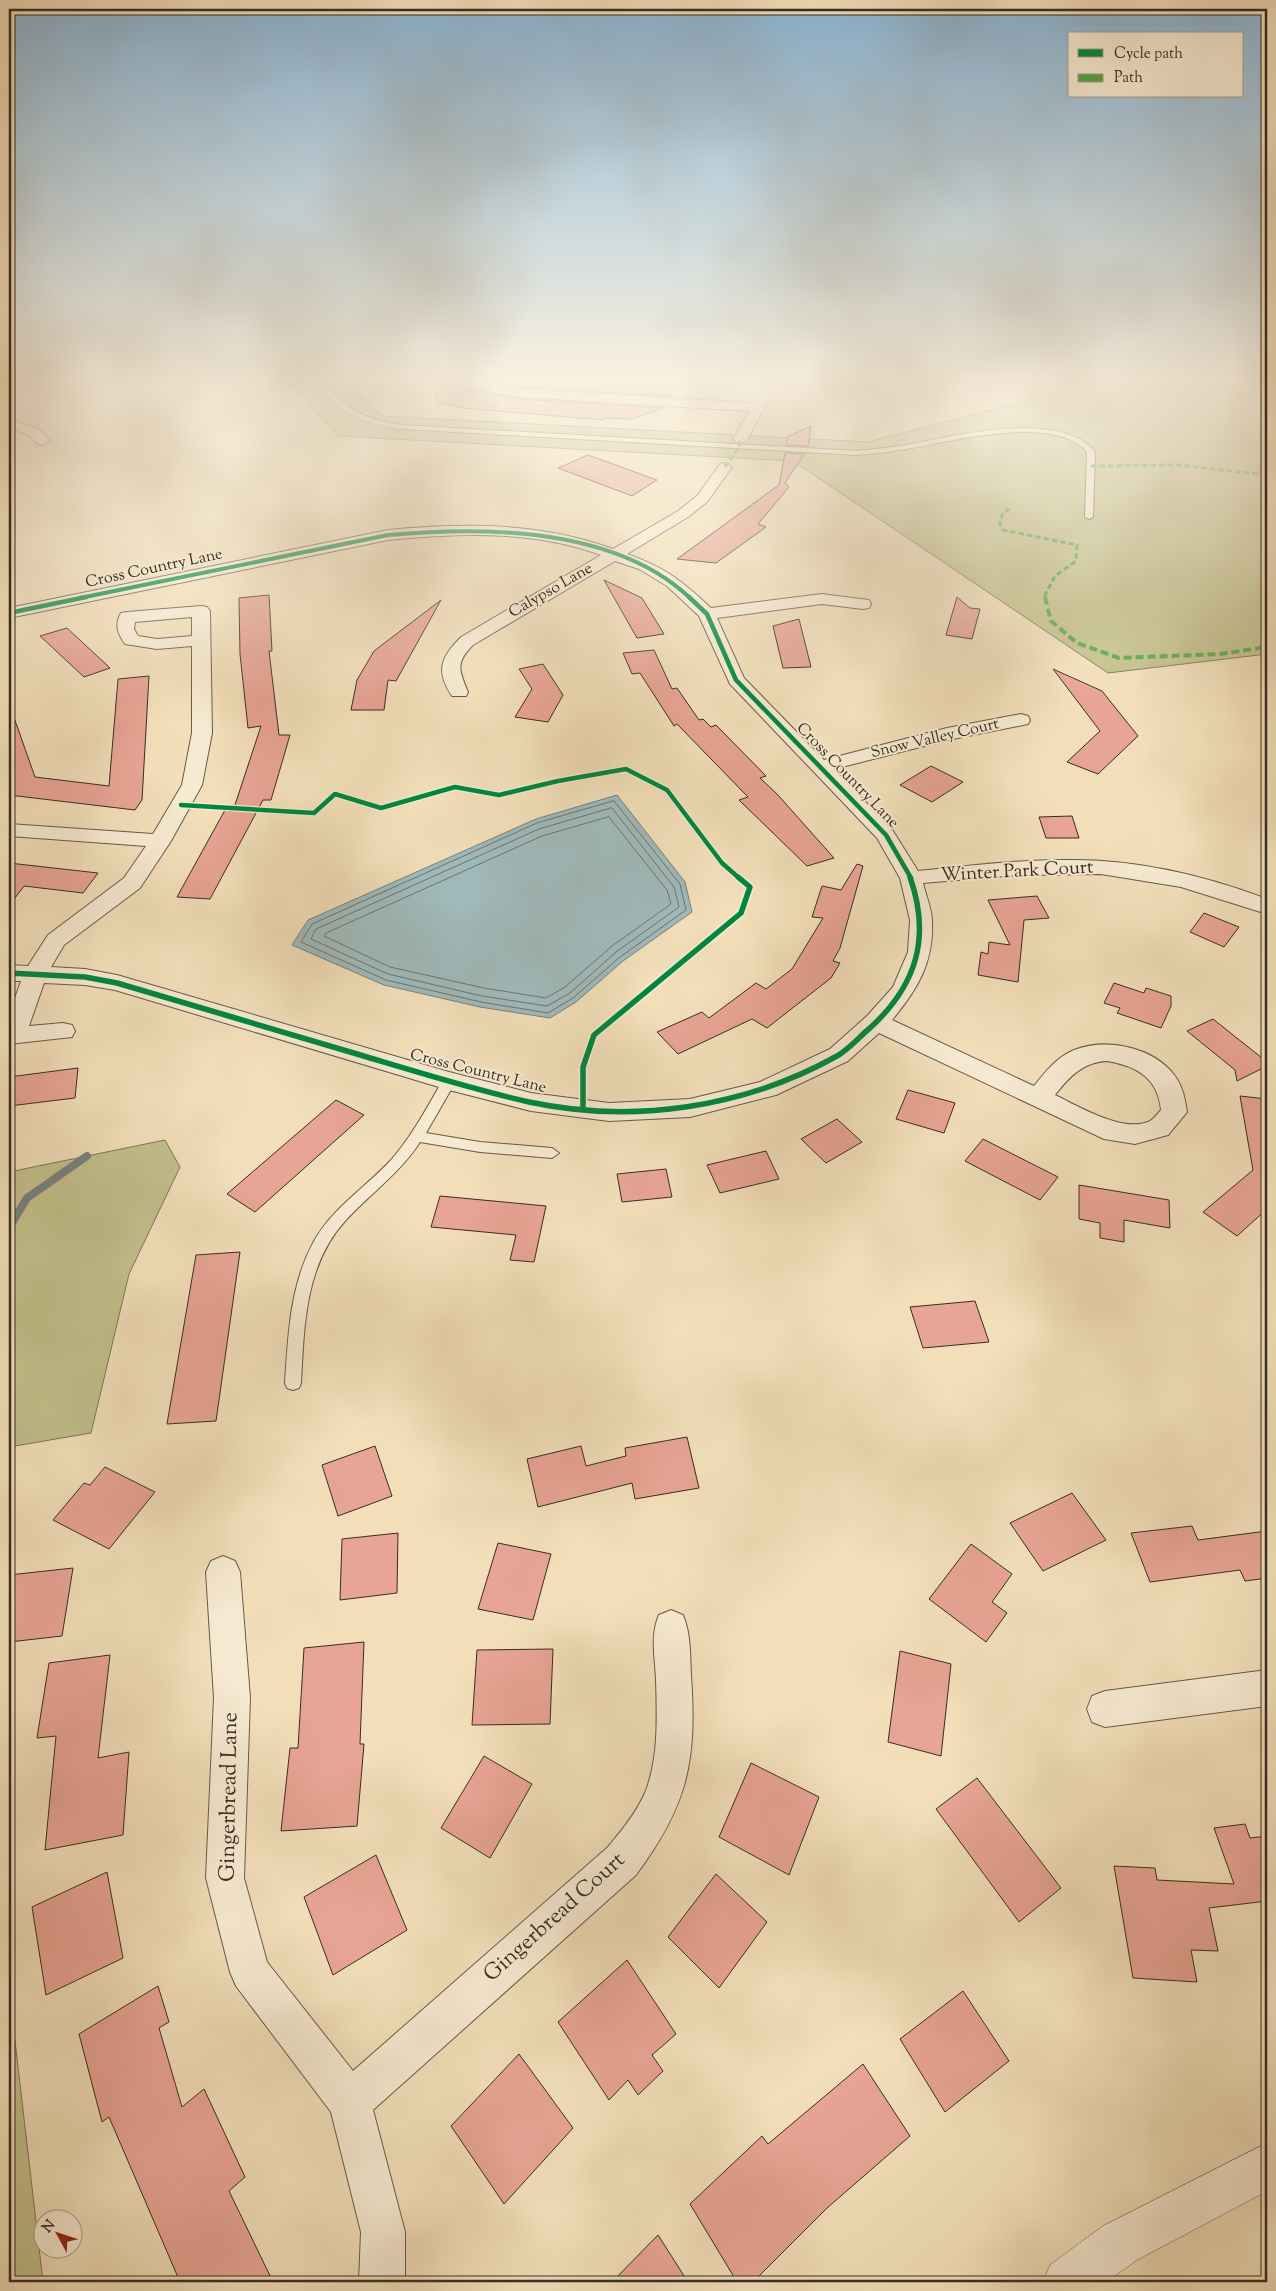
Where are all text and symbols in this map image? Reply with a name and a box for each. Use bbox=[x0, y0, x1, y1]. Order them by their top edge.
legend bbox=[1068, 32, 1244, 98]
text: Cycle path bbox=[1114, 44, 1183, 65]
text: Path bbox=[1114, 68, 1143, 89]
street label: Cross Country Lane bbox=[83, 543, 225, 595]
street label: Calypso Lane bbox=[505, 558, 597, 624]
street label: Snow Valley Court bbox=[869, 713, 1002, 765]
street label: Cross Country Lane bbox=[790, 718, 904, 834]
street label: Winter Park Court bbox=[940, 854, 1095, 889]
street label: Cross Country Lane bbox=[407, 1044, 549, 1100]
street label: Gingerbread Lane bbox=[213, 1712, 247, 1882]
street label: Gingerbread Court bbox=[477, 1845, 633, 1990]
north arrow bbox=[32, 2208, 82, 2258]
text: N bbox=[38, 2216, 61, 2238]

